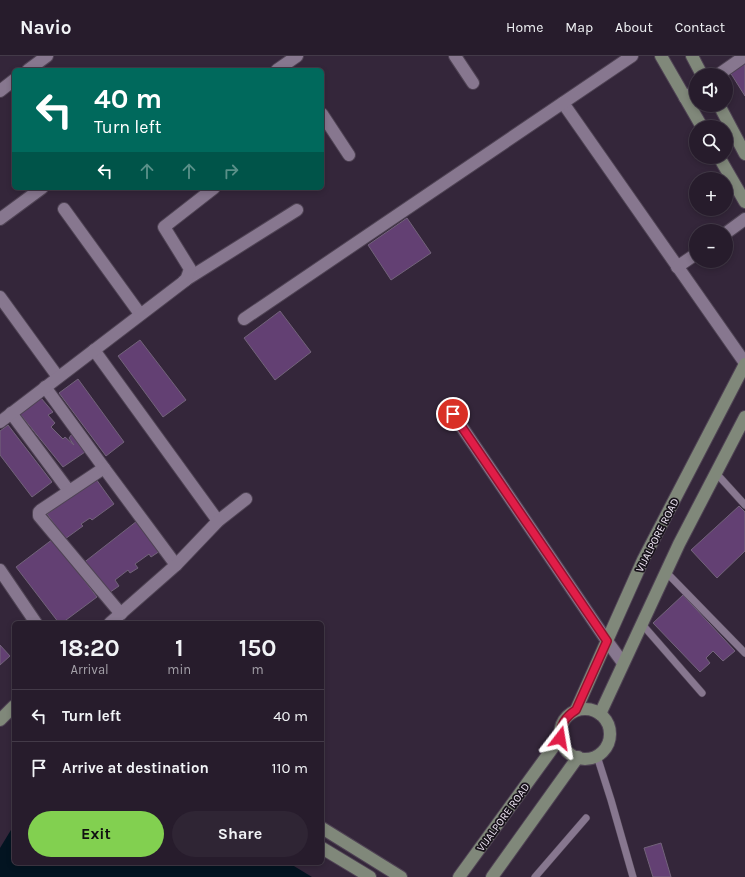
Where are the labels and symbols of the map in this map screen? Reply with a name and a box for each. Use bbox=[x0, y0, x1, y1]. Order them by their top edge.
pin bbox=[436, 397, 470, 431]
street label: VIJALPORE ROAD bbox=[633, 496, 682, 574]
position arrow bbox=[539, 717, 581, 759]
street label: VIJALPORE ROAD bbox=[474, 781, 533, 854]

